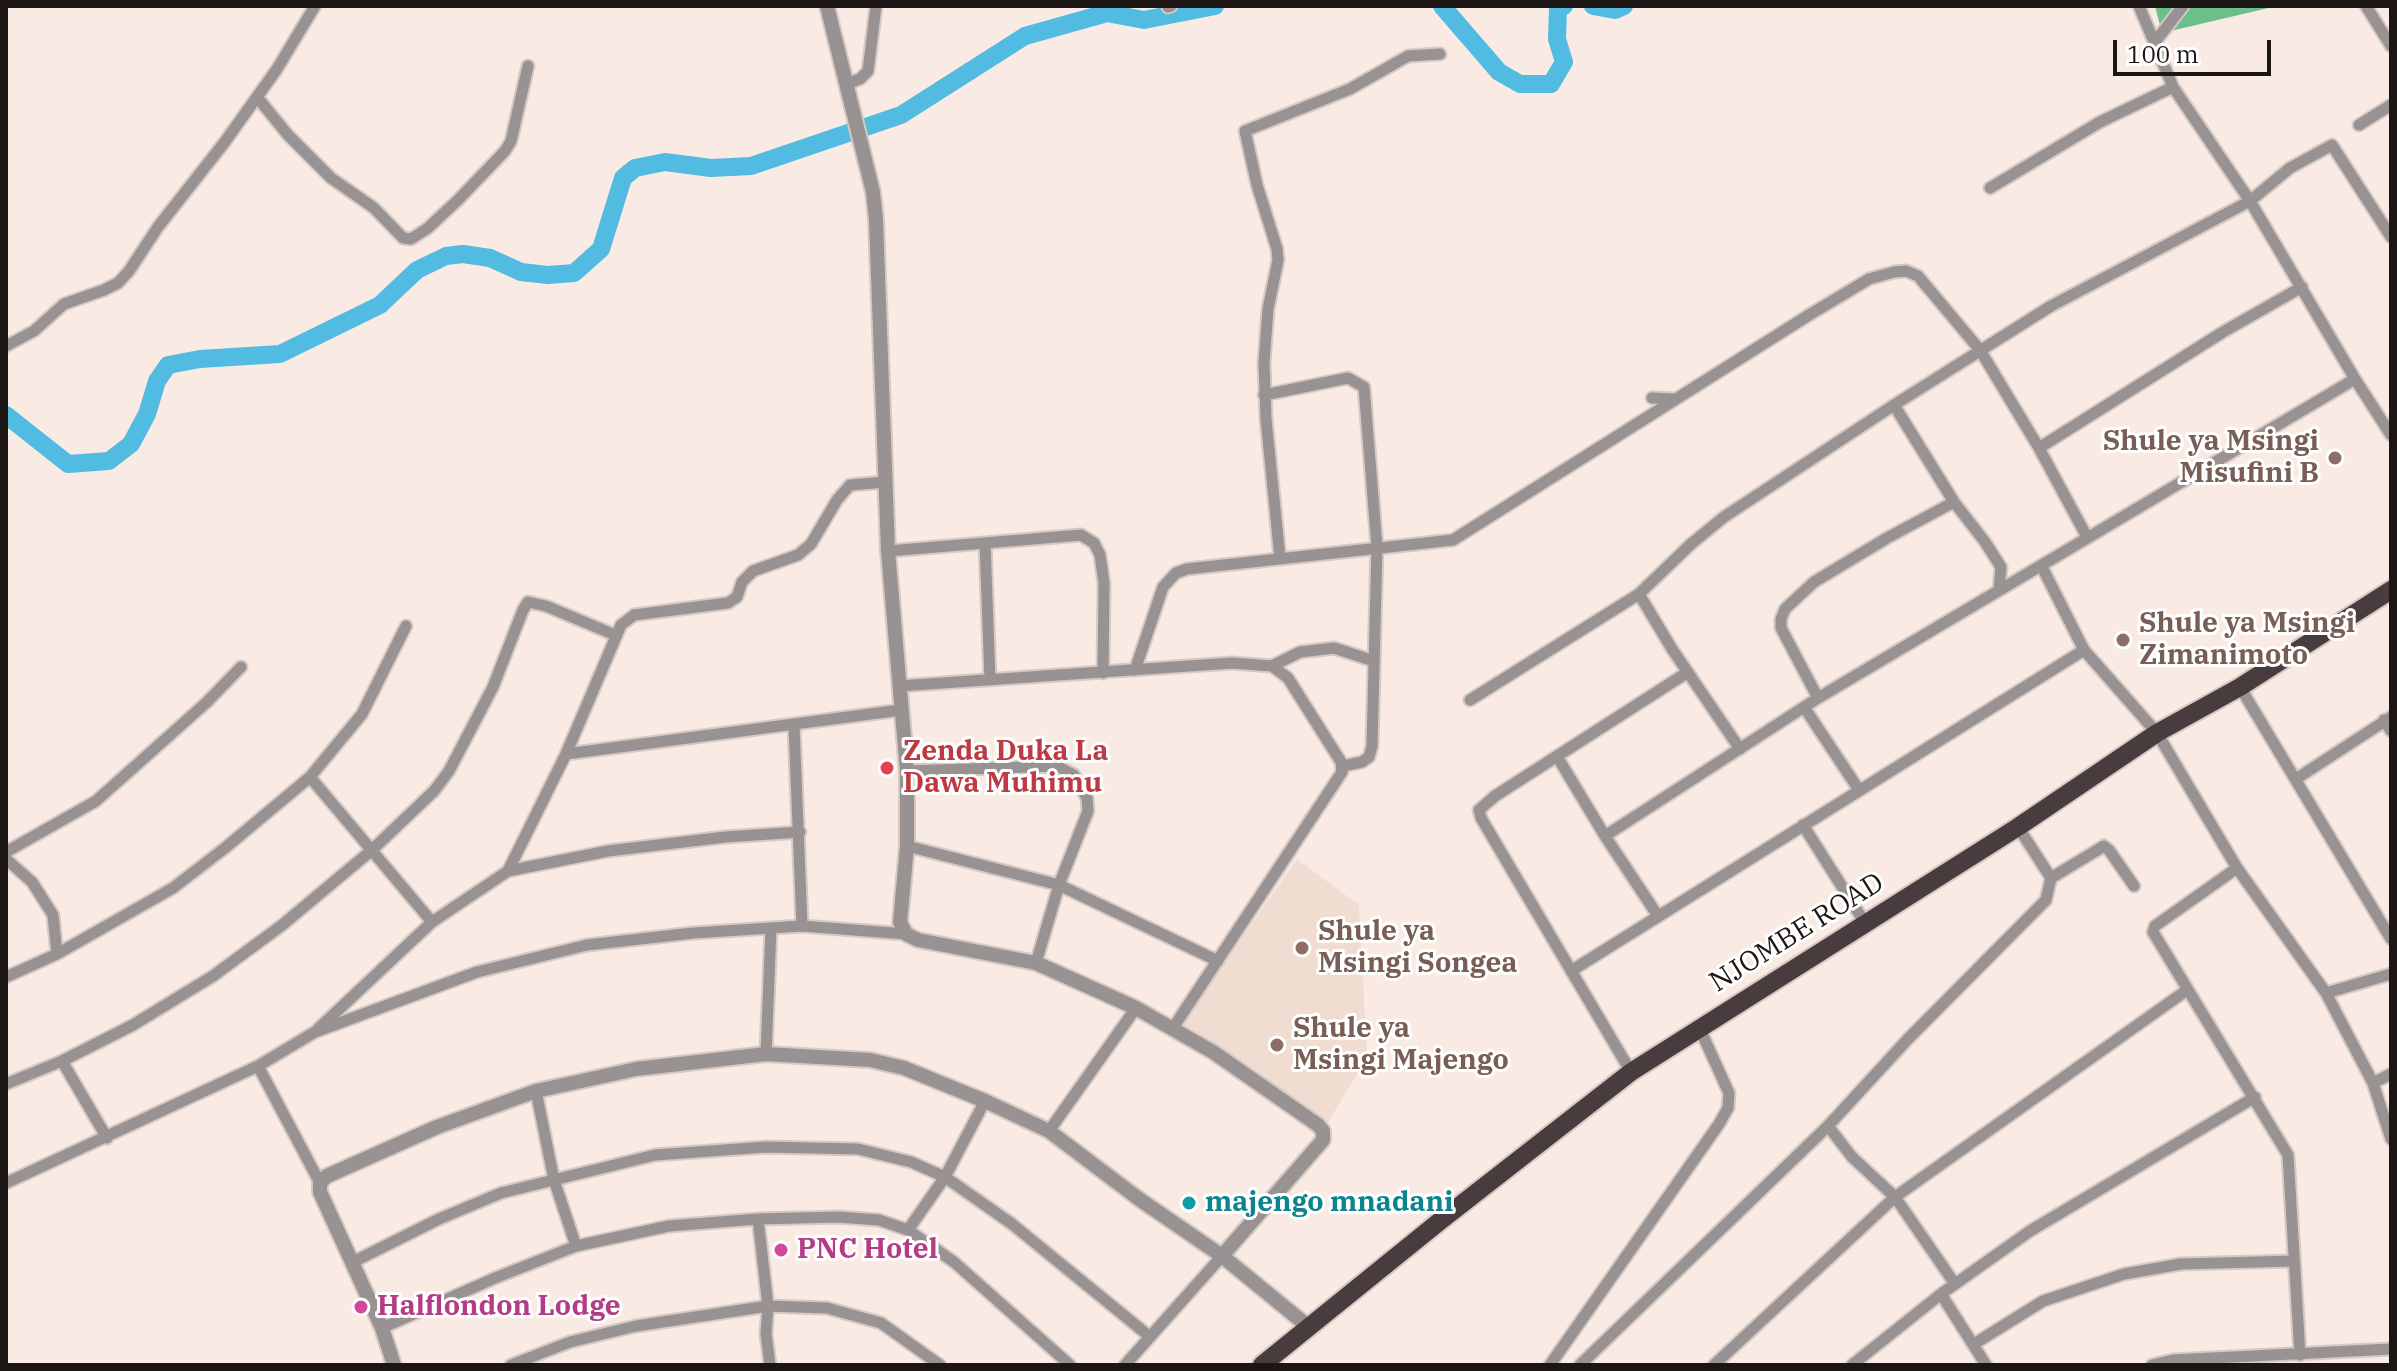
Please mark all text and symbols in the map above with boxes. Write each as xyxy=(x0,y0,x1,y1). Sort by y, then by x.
scale bar xyxy=(2117,24,2275,74)
text: 100 m xyxy=(2127,38,2199,70)
place label: Shule ya Msingi Misufini B xyxy=(2103,425,2319,491)
marker: Shule ya Msingi Misufini B xyxy=(2326,449,2344,467)
place label: Shule ya Msingi Zimanimoto xyxy=(2139,607,2355,673)
marker: Shule ya Msingi Zimanimoto xyxy=(2114,631,2132,649)
place label: Zenda Duka La Dawa Muhimu xyxy=(903,735,1108,801)
marker: Zenda Duka La Dawa Muhimu xyxy=(878,759,896,777)
street label: NJOMBE ROAD xyxy=(1704,866,1890,1000)
place label: Shule ya Msingi Songea xyxy=(1318,915,1518,981)
marker: Shule ya Msingi Songea xyxy=(1293,939,1311,957)
place label: Shule ya Msingi Majengo xyxy=(1293,1012,1509,1078)
marker: Shule ya Msingi Majengo xyxy=(1268,1036,1286,1054)
place label: majengo mnadani xyxy=(1205,1186,1453,1220)
marker: majengo mnadani xyxy=(1180,1194,1198,1212)
place label: PNC Hotel xyxy=(797,1233,938,1267)
marker: PNC Hotel xyxy=(772,1241,790,1259)
place label: Halflondon Lodge xyxy=(377,1290,621,1324)
marker: Halflondon Lodge xyxy=(352,1298,370,1316)

